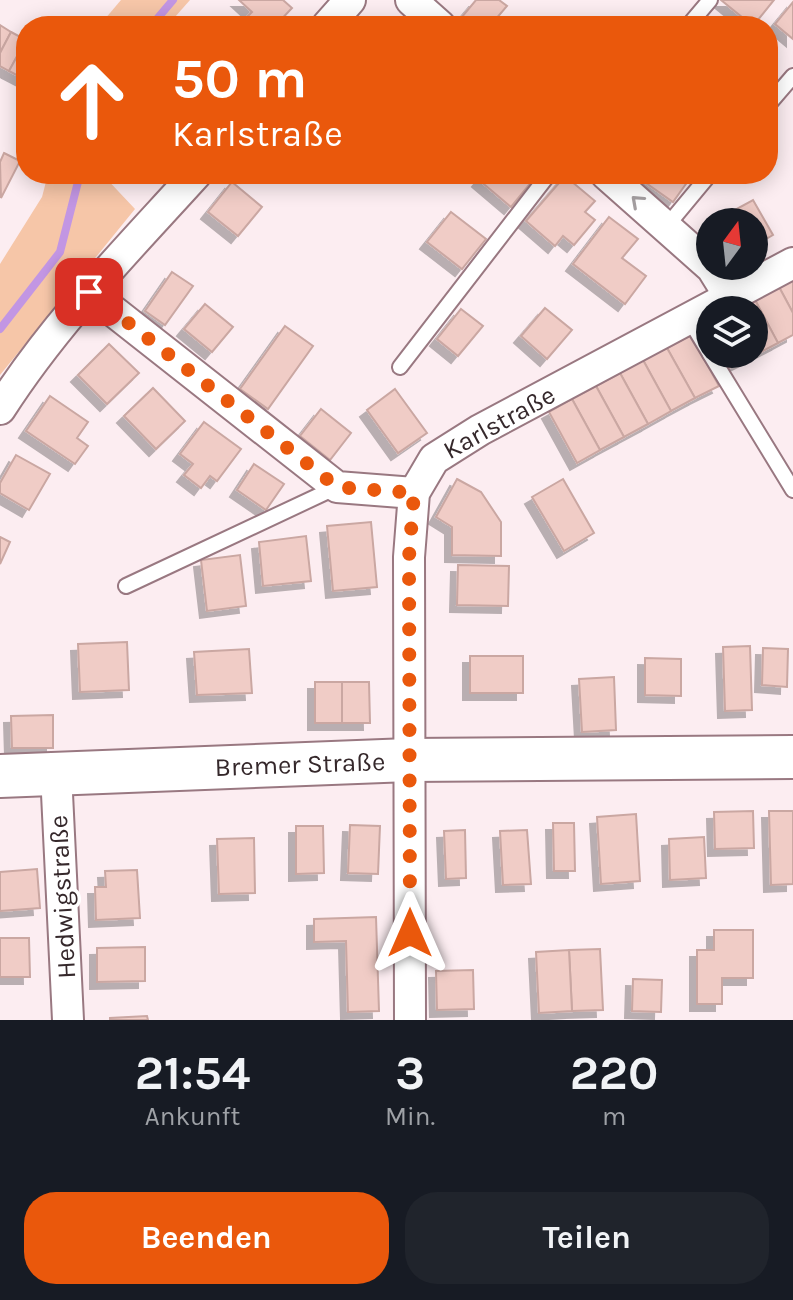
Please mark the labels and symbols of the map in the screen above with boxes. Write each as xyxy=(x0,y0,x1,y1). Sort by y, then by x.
one-way arrow xyxy=(632,197,647,211)
north arrow xyxy=(696,208,768,280)
pin xyxy=(55,258,123,326)
street label: Karlstraße xyxy=(438,379,561,466)
street label: Bremer Straße xyxy=(214,746,386,783)
street label: Hedwigstraße xyxy=(43,814,82,980)
position arrow xyxy=(368,891,452,975)

